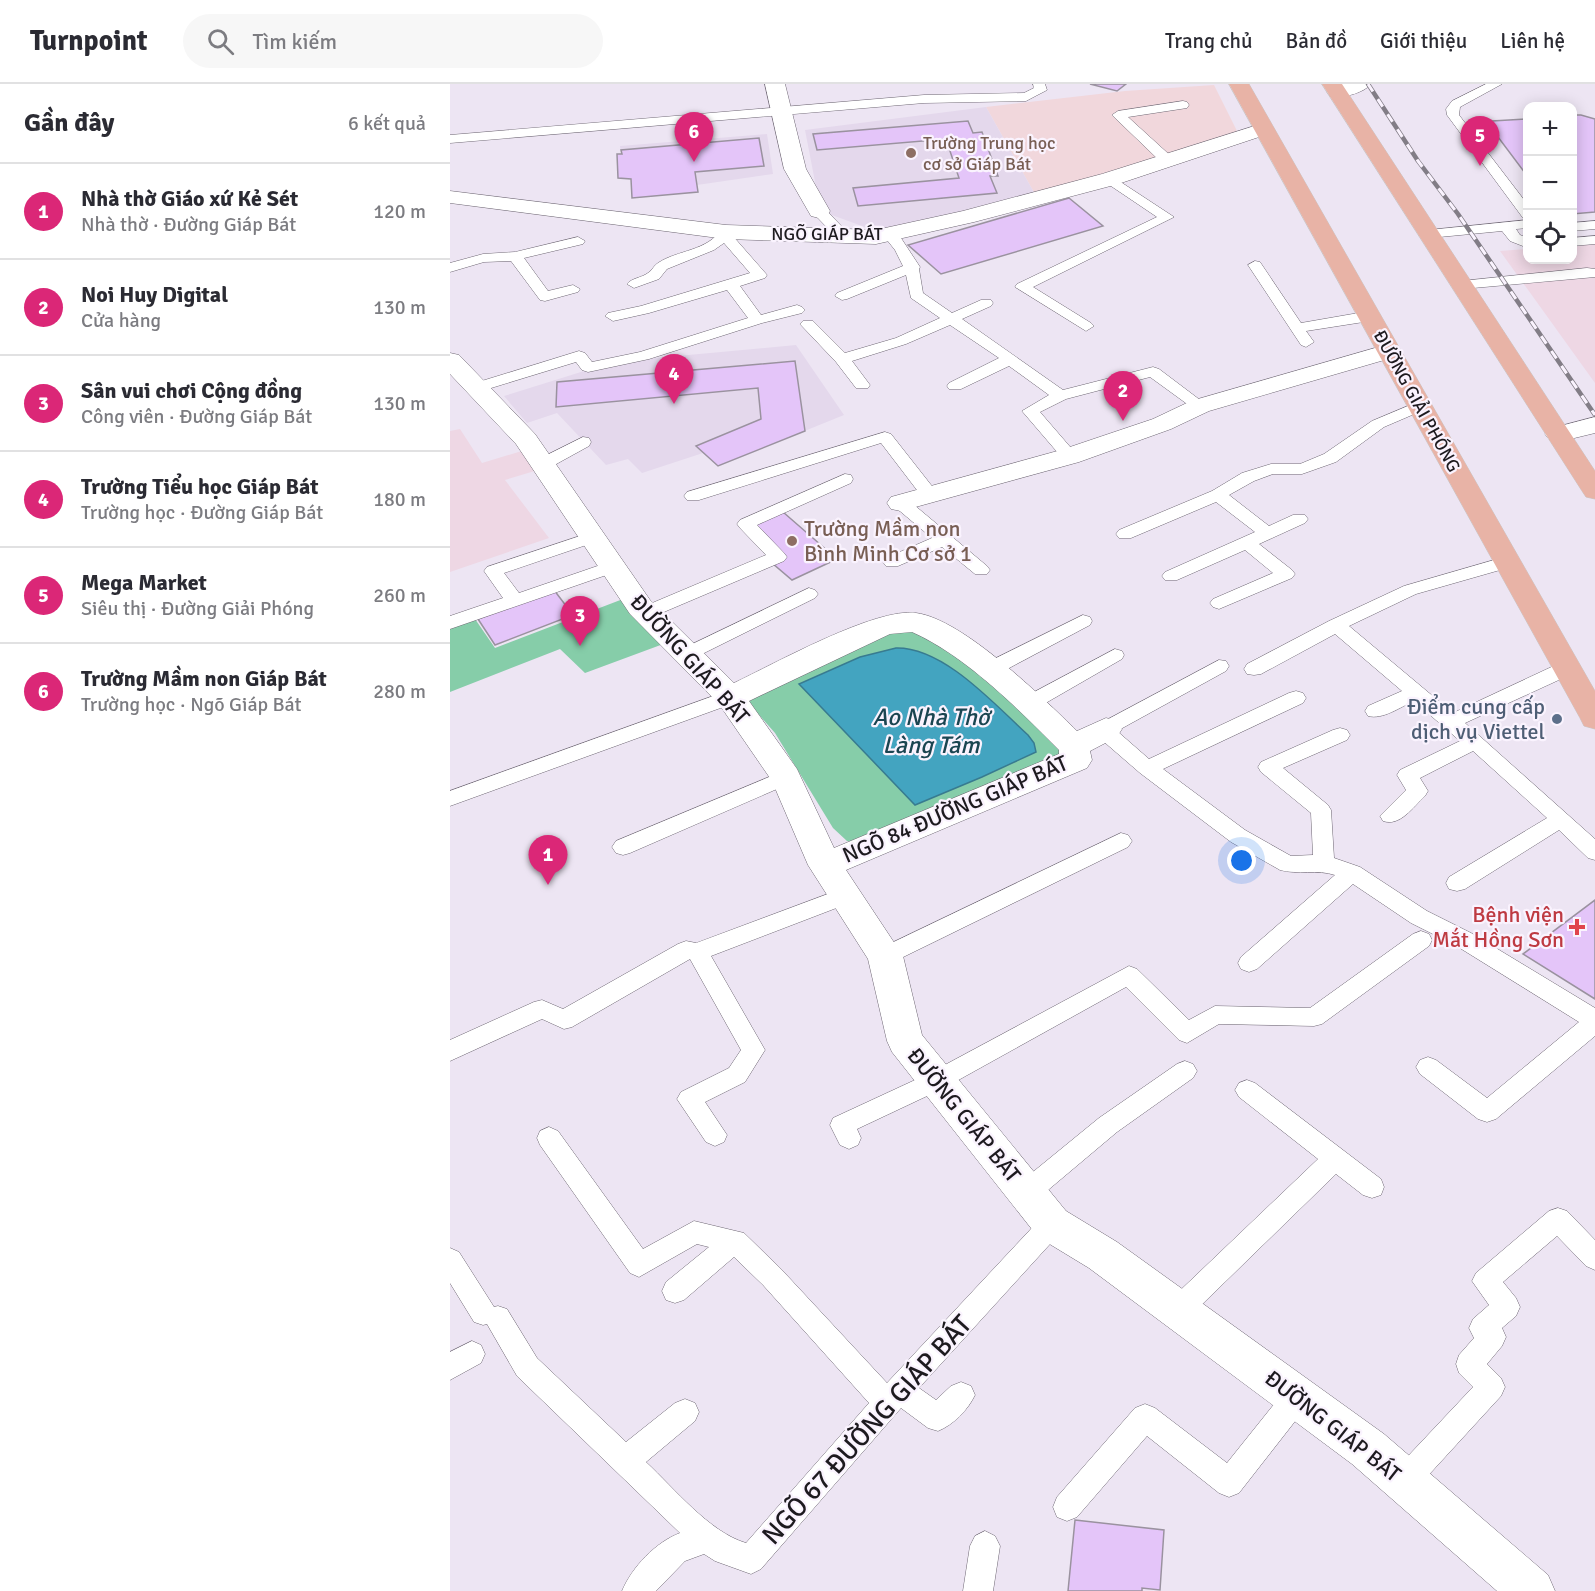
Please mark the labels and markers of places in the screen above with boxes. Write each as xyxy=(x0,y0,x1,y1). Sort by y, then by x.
pin: 6 xyxy=(674,112,714,162)
pin: 5 xyxy=(1460,116,1500,166)
place label: Trường Trung học cơ sở Giáp Bát xyxy=(923,132,1056,175)
marker: Trường Trung học cơ sở Giáp Bát xyxy=(904,146,918,160)
pin: 4 xyxy=(654,354,694,404)
pin: 2 xyxy=(1104,372,1142,421)
place label: Trường Mầm non Bình Minh Cơ sở 1 xyxy=(804,515,972,567)
marker: Trường Mầm non Bình Minh Cơ sở 1 xyxy=(785,534,799,548)
pin: 3 xyxy=(560,596,600,646)
place label: Điểm cung cấp dịch vụ Viettel xyxy=(1407,693,1545,745)
marker: Điểm cung cấp dịch vụ Viettel xyxy=(1550,712,1564,726)
pin: 1 xyxy=(528,836,568,885)
place label: Bệnh viện Mắt Hồng Sơn xyxy=(1432,901,1564,953)
marker: Bệnh viện Mắt Hồng Sơn xyxy=(1568,918,1586,936)

